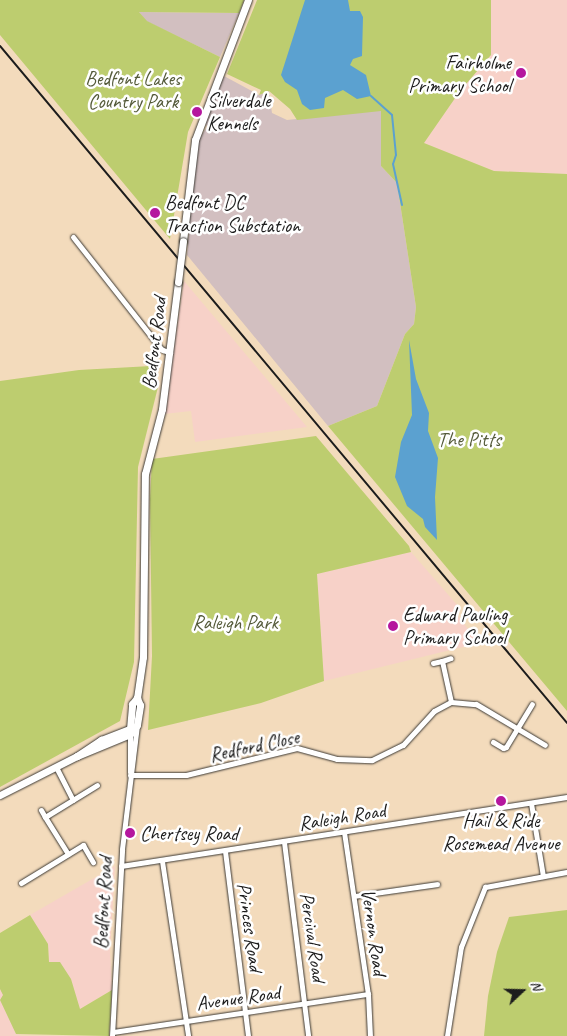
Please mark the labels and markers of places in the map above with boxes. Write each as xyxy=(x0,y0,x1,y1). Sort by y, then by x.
place label: Fairholme Primary School xyxy=(409,50,511,97)
marker: Fairholme Primary School xyxy=(515,67,527,79)
place label: Silverdale Kennels xyxy=(207,88,270,135)
marker: Silverdale Kennels xyxy=(191,106,203,118)
place label: Bedfont DC Traction Substation xyxy=(165,190,300,237)
marker: Bedfont DC Traction Substation xyxy=(149,207,161,219)
place label: Edward Pauling Primary School xyxy=(403,602,508,649)
marker: Edward Pauling Primary School xyxy=(387,620,399,632)
marker: Hail & Ride Rosemead Avenue xyxy=(495,795,507,807)
place label: Hail & Ride Rosemead Avenue xyxy=(442,809,560,856)
place label: Chertsey Road xyxy=(140,821,237,845)
marker: Chertsey Road xyxy=(124,827,136,839)

